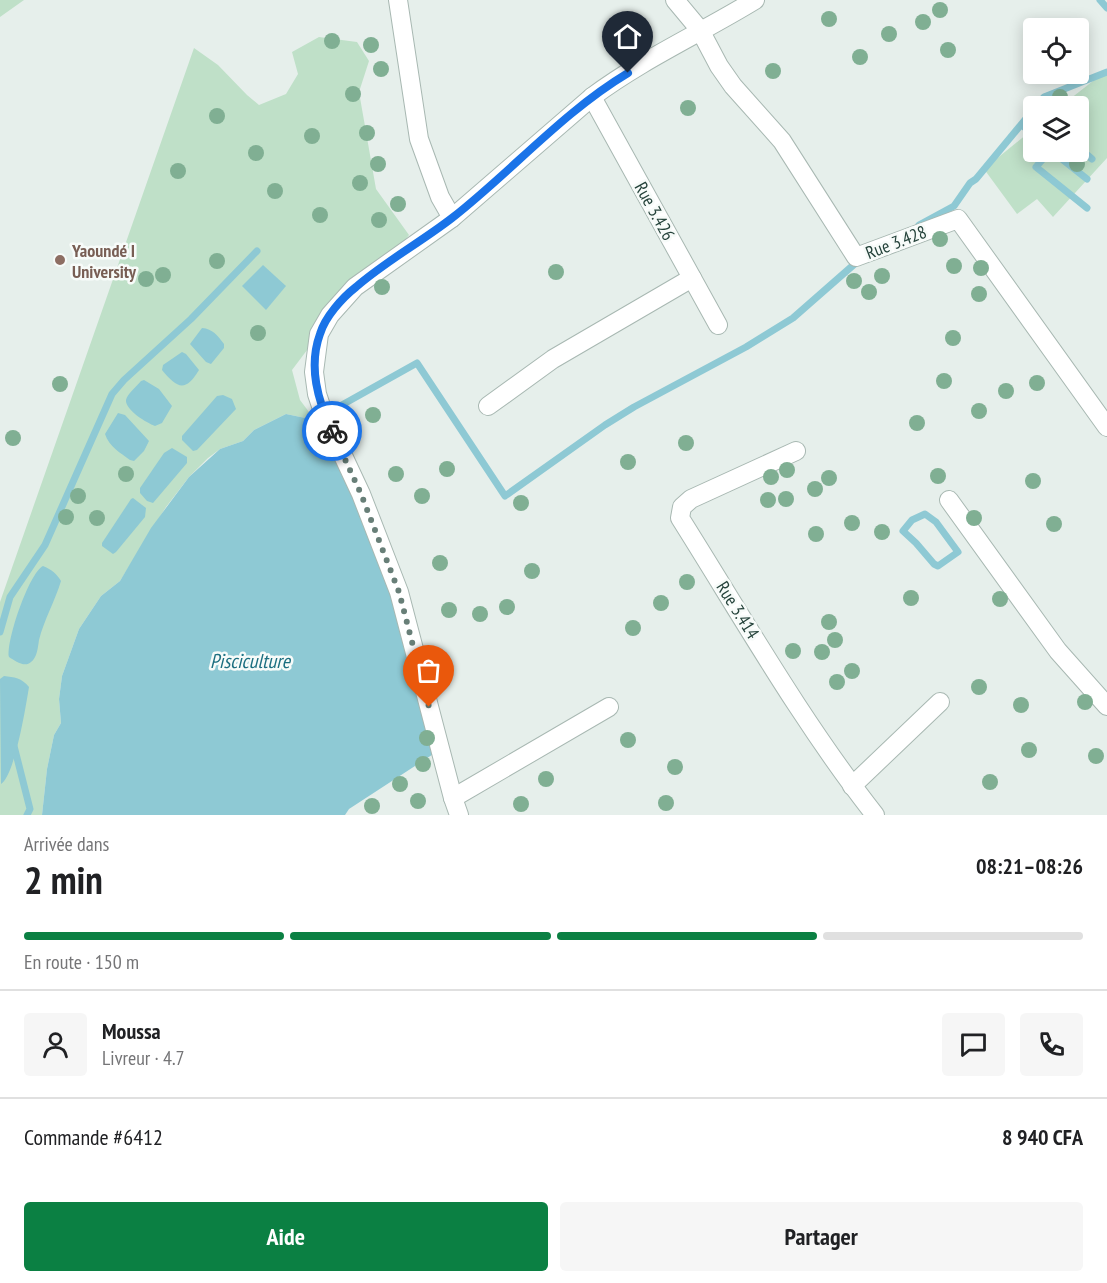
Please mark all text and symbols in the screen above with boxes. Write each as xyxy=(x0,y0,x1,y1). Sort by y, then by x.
pin xyxy=(602,11,653,73)
map controls xyxy=(1023,18,1089,162)
button: locate xyxy=(1023,18,1089,84)
icon: home xyxy=(611,20,644,53)
button: layers xyxy=(1023,96,1089,162)
street label: Rue 3.426 xyxy=(630,178,680,244)
street label: Rue 3.428 xyxy=(862,220,930,264)
place label: Yaoundé I University xyxy=(71,239,137,283)
marker: Yaoundé I University xyxy=(53,253,67,267)
courier xyxy=(302,401,362,461)
icon: bike xyxy=(316,415,349,448)
street label: Rue 3.414 xyxy=(711,577,765,643)
pin xyxy=(403,645,454,707)
water label: Pisciculture xyxy=(210,648,292,674)
icon: bag xyxy=(412,654,445,687)
text: Arrivée dans xyxy=(24,831,109,857)
text: 08:21–08:26 xyxy=(976,852,1083,880)
text: 2 min xyxy=(24,854,103,905)
text: En route · 150 m xyxy=(24,949,139,975)
button: person xyxy=(24,1013,87,1076)
button: chat xyxy=(942,1013,1005,1076)
button: phone xyxy=(1020,1013,1083,1076)
text: Moussa xyxy=(102,1017,161,1045)
text: Livreur · 4.7 xyxy=(102,1045,185,1071)
text: Commande #6412 xyxy=(24,1123,163,1151)
text: 8 940 CFA xyxy=(1002,1123,1083,1151)
button: Aide xyxy=(24,1202,548,1271)
button: Partager xyxy=(560,1202,1083,1271)

